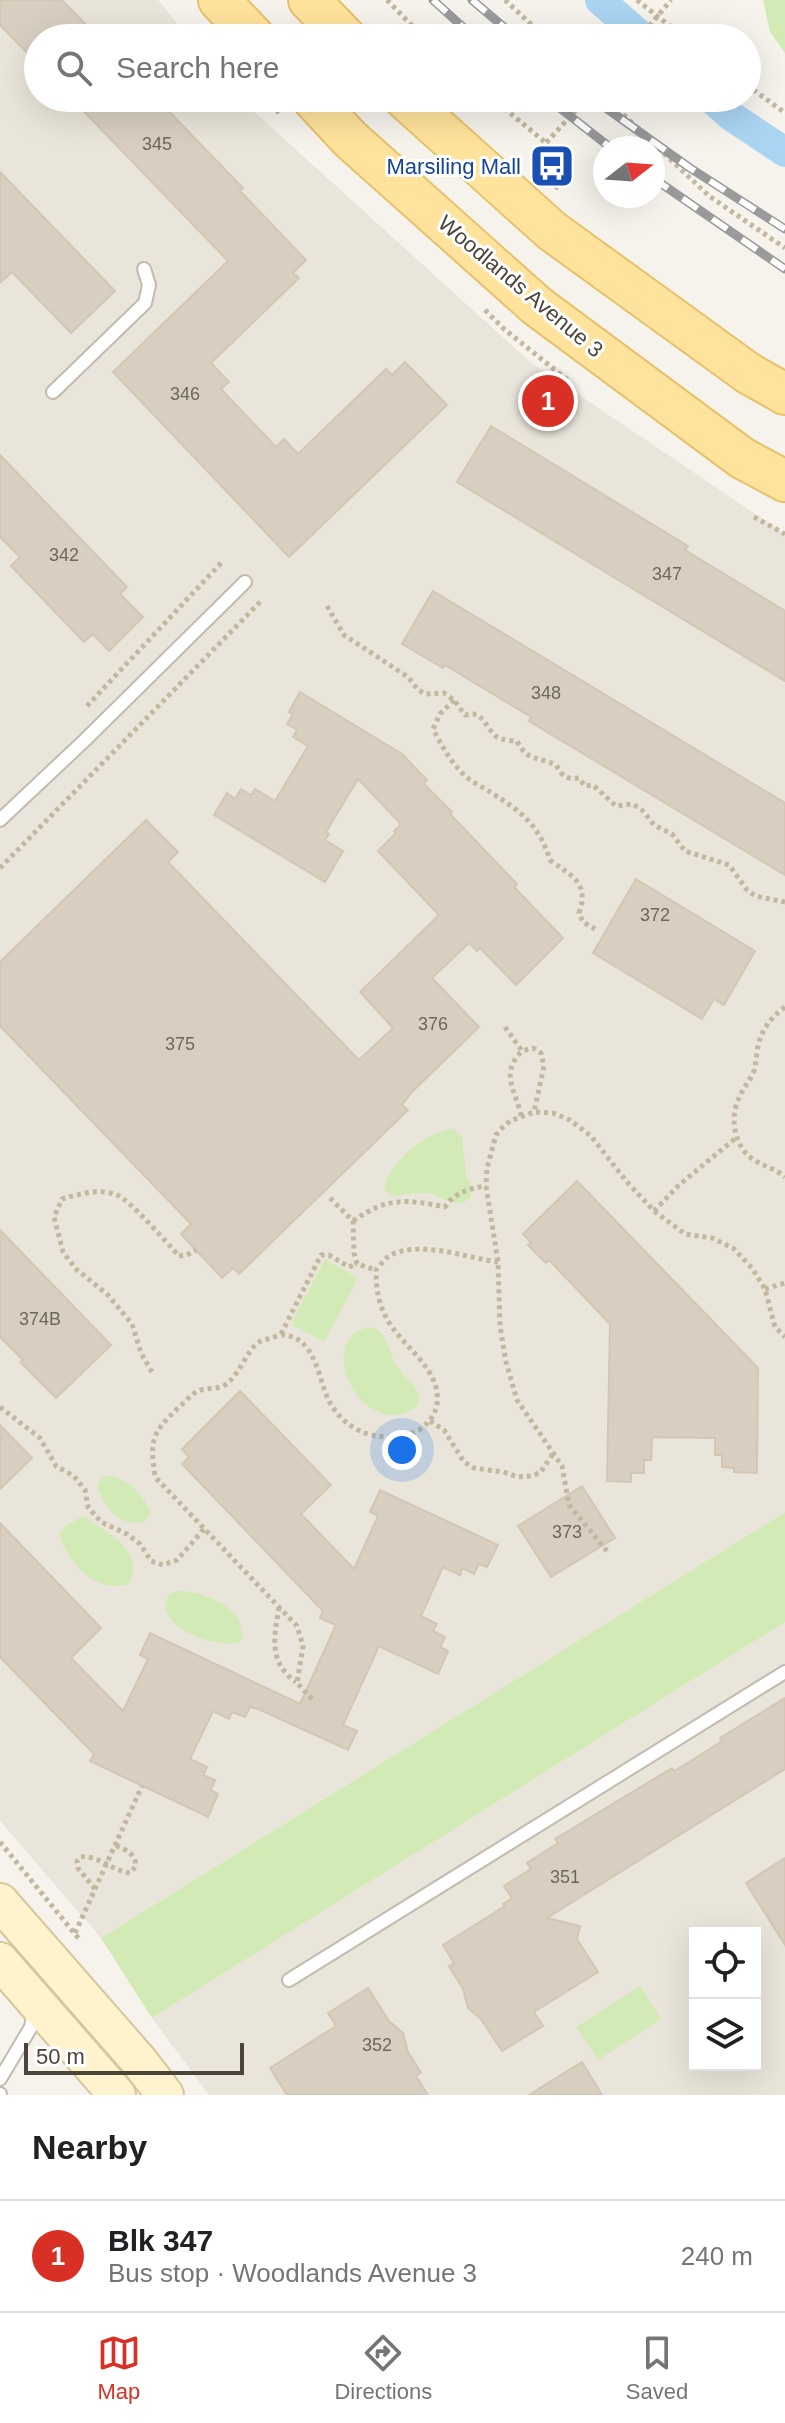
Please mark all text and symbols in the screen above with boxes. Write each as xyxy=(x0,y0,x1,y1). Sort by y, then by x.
search box xyxy=(24,24,761,112)
icon: search xyxy=(52,46,96,90)
text: Search here xyxy=(116,51,279,84)
house number: 345 xyxy=(142,134,172,154)
north arrow xyxy=(593,136,665,208)
bus stop icon: Marsiling Mall xyxy=(528,142,576,190)
place label: Marsiling Mall xyxy=(387,154,521,179)
street label: Woodlands Avenue 3 xyxy=(433,210,608,363)
pin: 1 xyxy=(522,371,574,431)
house number: 346 xyxy=(170,384,200,404)
house number: 342 xyxy=(49,545,79,565)
house number: 347 xyxy=(652,564,682,584)
house number: 348 xyxy=(531,683,561,703)
house number: 372 xyxy=(640,905,670,925)
house number: 376 xyxy=(418,1014,448,1034)
house number: 375 xyxy=(165,1034,195,1054)
house number: 374B xyxy=(19,1309,61,1329)
your location xyxy=(382,1430,422,1470)
house number: 373 xyxy=(552,1522,582,1542)
house number: 351 xyxy=(550,1867,580,1887)
map controls xyxy=(689,1927,761,2071)
button: locate xyxy=(689,1927,761,1999)
button: layers xyxy=(689,1999,761,2071)
house number: 352 xyxy=(362,2035,392,2055)
scale bar xyxy=(24,2039,244,2075)
text: 50 m xyxy=(36,2044,85,2069)
text: Nearby xyxy=(32,2128,147,2166)
text: Blk 347 xyxy=(108,2224,213,2257)
text: 1 xyxy=(51,2241,65,2271)
text: 240 m xyxy=(681,2241,753,2271)
text: Bus stop · Woodlands Avenue 3 xyxy=(108,2258,477,2288)
tab: Map xyxy=(97,2331,141,2405)
tab: Directions xyxy=(334,2331,432,2405)
tab: Saved xyxy=(626,2331,688,2405)

